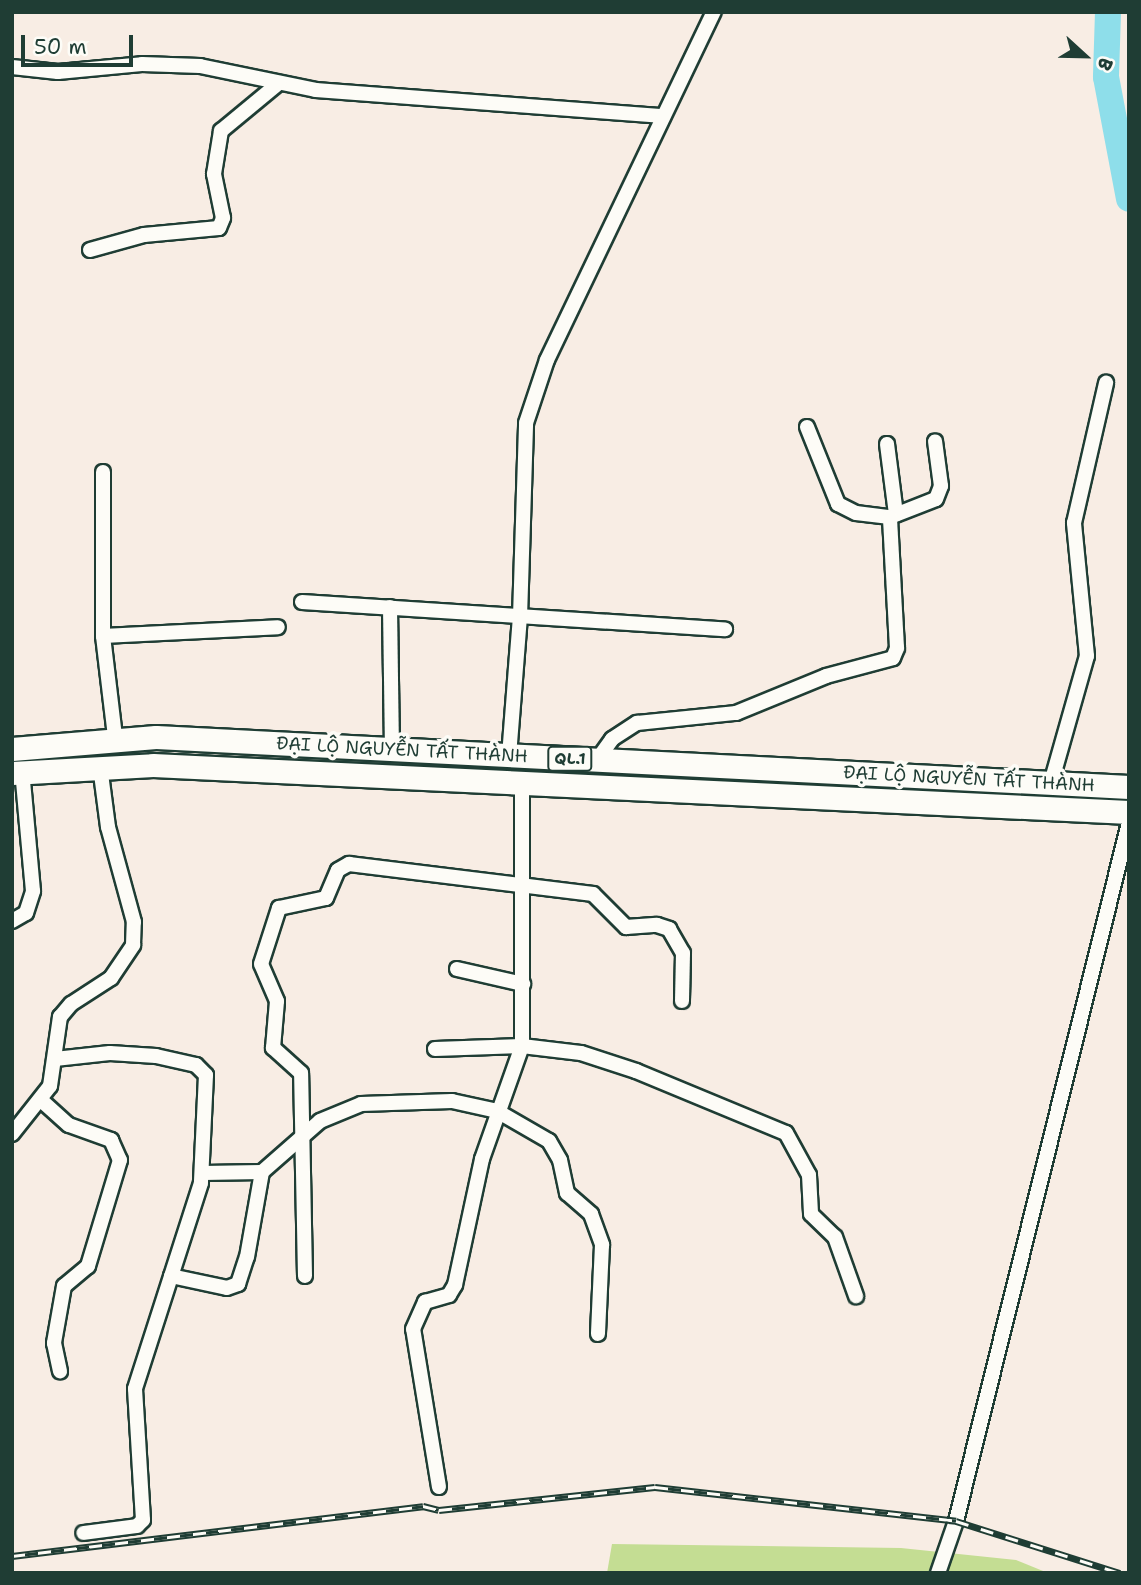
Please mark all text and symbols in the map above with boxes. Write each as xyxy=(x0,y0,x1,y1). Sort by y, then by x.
scale bar xyxy=(24,21,136,65)
north arrow xyxy=(1050,21,1120,91)
text: 50 m xyxy=(34,33,87,61)
text: B xyxy=(1091,54,1119,74)
street label: ĐẠI LỘ NGUYỄN TẤT THÀNH xyxy=(276,733,528,767)
road number: QL.1 xyxy=(547,746,593,772)
street label: ĐẠI LỘ NGUYỄN TẤT THÀNH xyxy=(843,762,1095,796)

